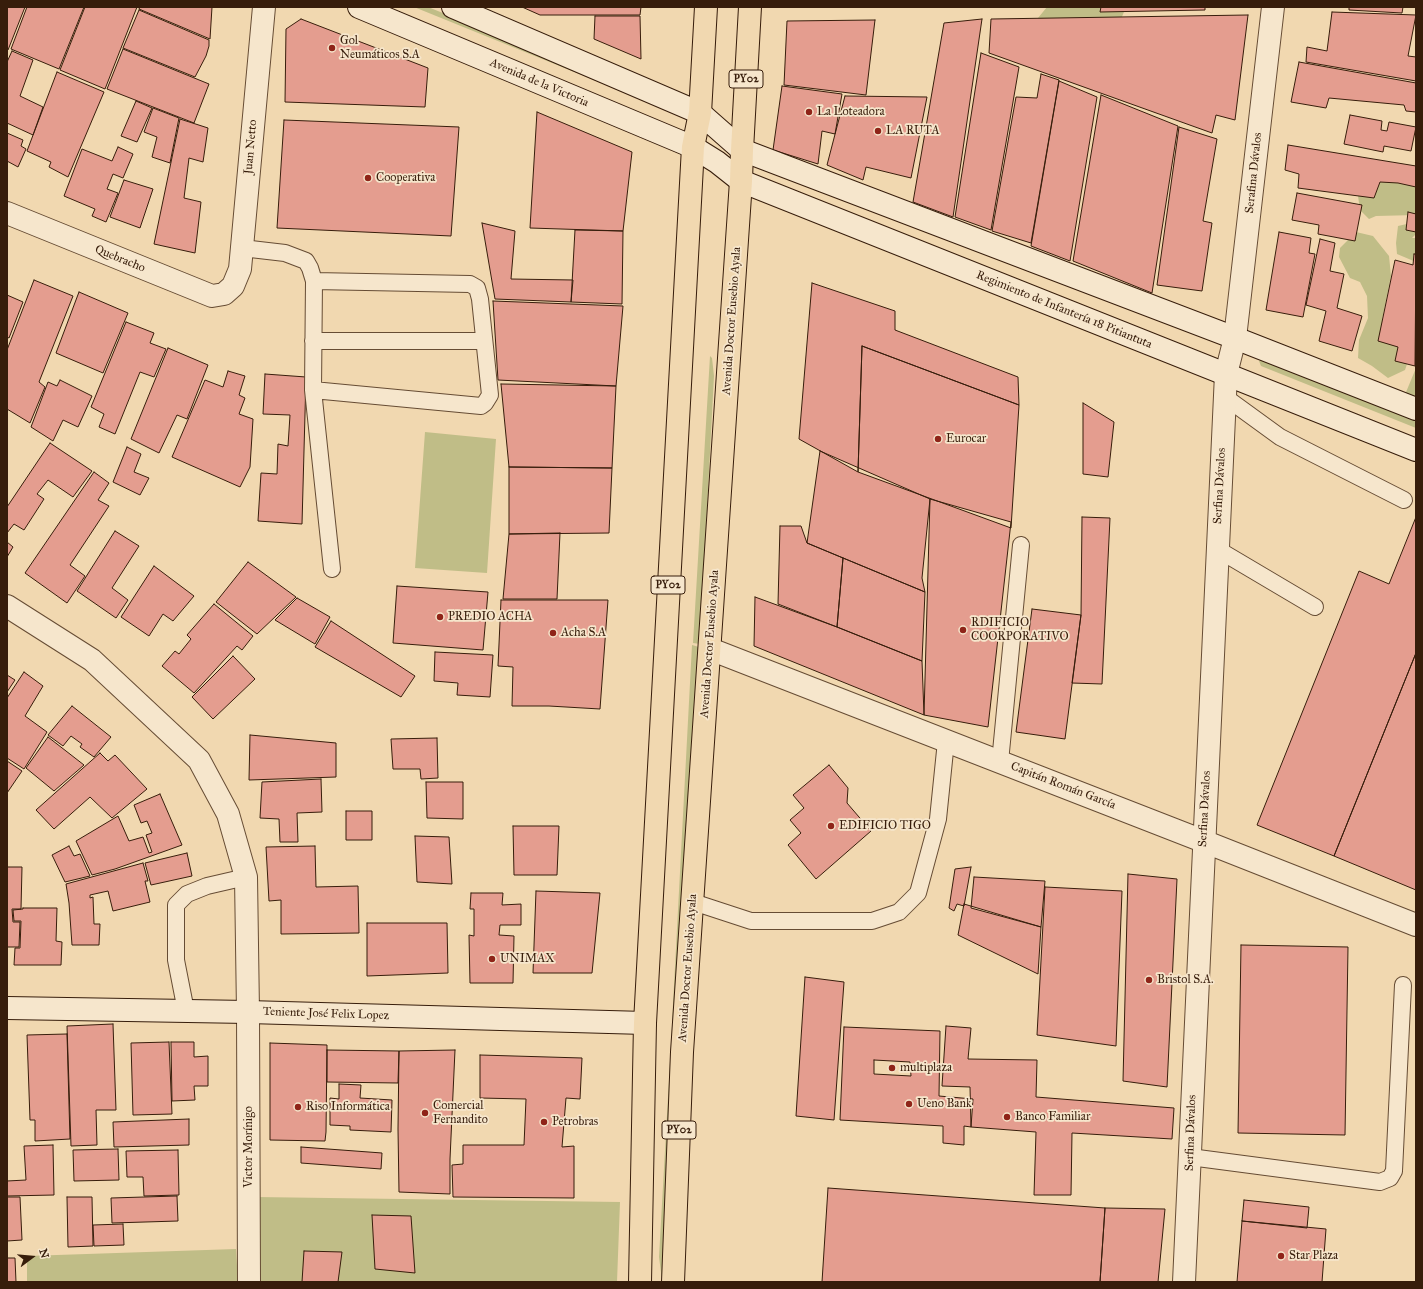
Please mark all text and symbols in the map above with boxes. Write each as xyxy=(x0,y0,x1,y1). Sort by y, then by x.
place label: Gol Neumáticos S.A xyxy=(340,34,420,62)
marker: Gol Neumáticos S.A xyxy=(327,43,337,53)
street label: Avenida de la Victoria xyxy=(487,56,591,110)
road number: PY02 xyxy=(729,70,763,88)
place label: La Loteadora xyxy=(817,105,885,119)
marker: La Loteadora xyxy=(804,107,814,117)
street label: Juan Netto xyxy=(241,119,261,175)
place label: LA RUTA xyxy=(886,124,939,138)
marker: LA RUTA xyxy=(873,126,883,136)
street label: Serafina Dávalos xyxy=(1243,132,1265,214)
place label: Cooperativa xyxy=(376,171,435,185)
marker: Cooperativa xyxy=(363,173,373,183)
street label: Quebracho xyxy=(93,242,147,276)
street label: Avenida Doctor Eusebio Ayala xyxy=(720,246,744,396)
street label: Regimiento de Infantería 18 Pitiantuta xyxy=(974,268,1154,352)
place label: Eurocar xyxy=(946,432,986,446)
marker: Eurocar xyxy=(933,434,943,444)
street label: Serfina Dávalos xyxy=(1211,447,1229,525)
street label: Avenida Doctor Eusebio Ayala xyxy=(698,569,722,719)
road number: PY02 xyxy=(651,576,685,594)
place label: PREDIO ACHA xyxy=(448,610,532,624)
marker: PREDIO ACHA xyxy=(435,612,445,622)
place label: RDIFICIO COORPORATIVO xyxy=(971,616,1069,644)
marker: RDIFICIO COORPORATIVO xyxy=(958,625,968,635)
place label: Acha S.A xyxy=(561,626,606,640)
marker: Acha S.A xyxy=(548,628,558,638)
street label: Capitán Román García xyxy=(1008,759,1118,813)
street label: Serfina Dávalos xyxy=(1196,770,1214,848)
place label: EDIFICIO TIGO xyxy=(839,819,931,833)
marker: EDIFICIO TIGO xyxy=(826,821,836,831)
street label: Avenida Doctor Eusebio Ayala xyxy=(676,893,700,1043)
place label: UNIMAX xyxy=(500,952,555,966)
marker: UNIMAX xyxy=(487,954,497,964)
place label: Bristol S.A. xyxy=(1157,973,1213,987)
marker: Bristol S.A. xyxy=(1144,975,1154,985)
street label: Teniente José Felix Lopez xyxy=(263,1005,389,1023)
place label: multiplaza xyxy=(900,1061,952,1075)
marker: multiplaza xyxy=(887,1063,897,1073)
street label: Serfina Dávalos xyxy=(1182,1095,1200,1171)
place label: Ueno Bank xyxy=(917,1097,971,1111)
place label: Comercial Fernandito xyxy=(433,1099,488,1127)
marker: Ueno Bank xyxy=(904,1099,914,1109)
place label: Riso Informática xyxy=(306,1100,390,1114)
marker: Riso Informática xyxy=(293,1102,303,1112)
street label: Victor Morínigo xyxy=(242,1106,256,1188)
marker: Comercial Fernandito xyxy=(420,1108,430,1118)
place label: Banco Familiar xyxy=(1015,1110,1090,1124)
marker: Banco Familiar xyxy=(1002,1112,1012,1122)
place label: Petrobras xyxy=(552,1115,598,1129)
marker: Petrobras xyxy=(539,1117,549,1127)
road number: PY02 xyxy=(662,1121,696,1139)
north arrow xyxy=(12,1237,52,1277)
text: N xyxy=(36,1247,52,1260)
place label: Star Plaza xyxy=(1289,1249,1338,1263)
marker: Star Plaza xyxy=(1276,1251,1286,1261)

